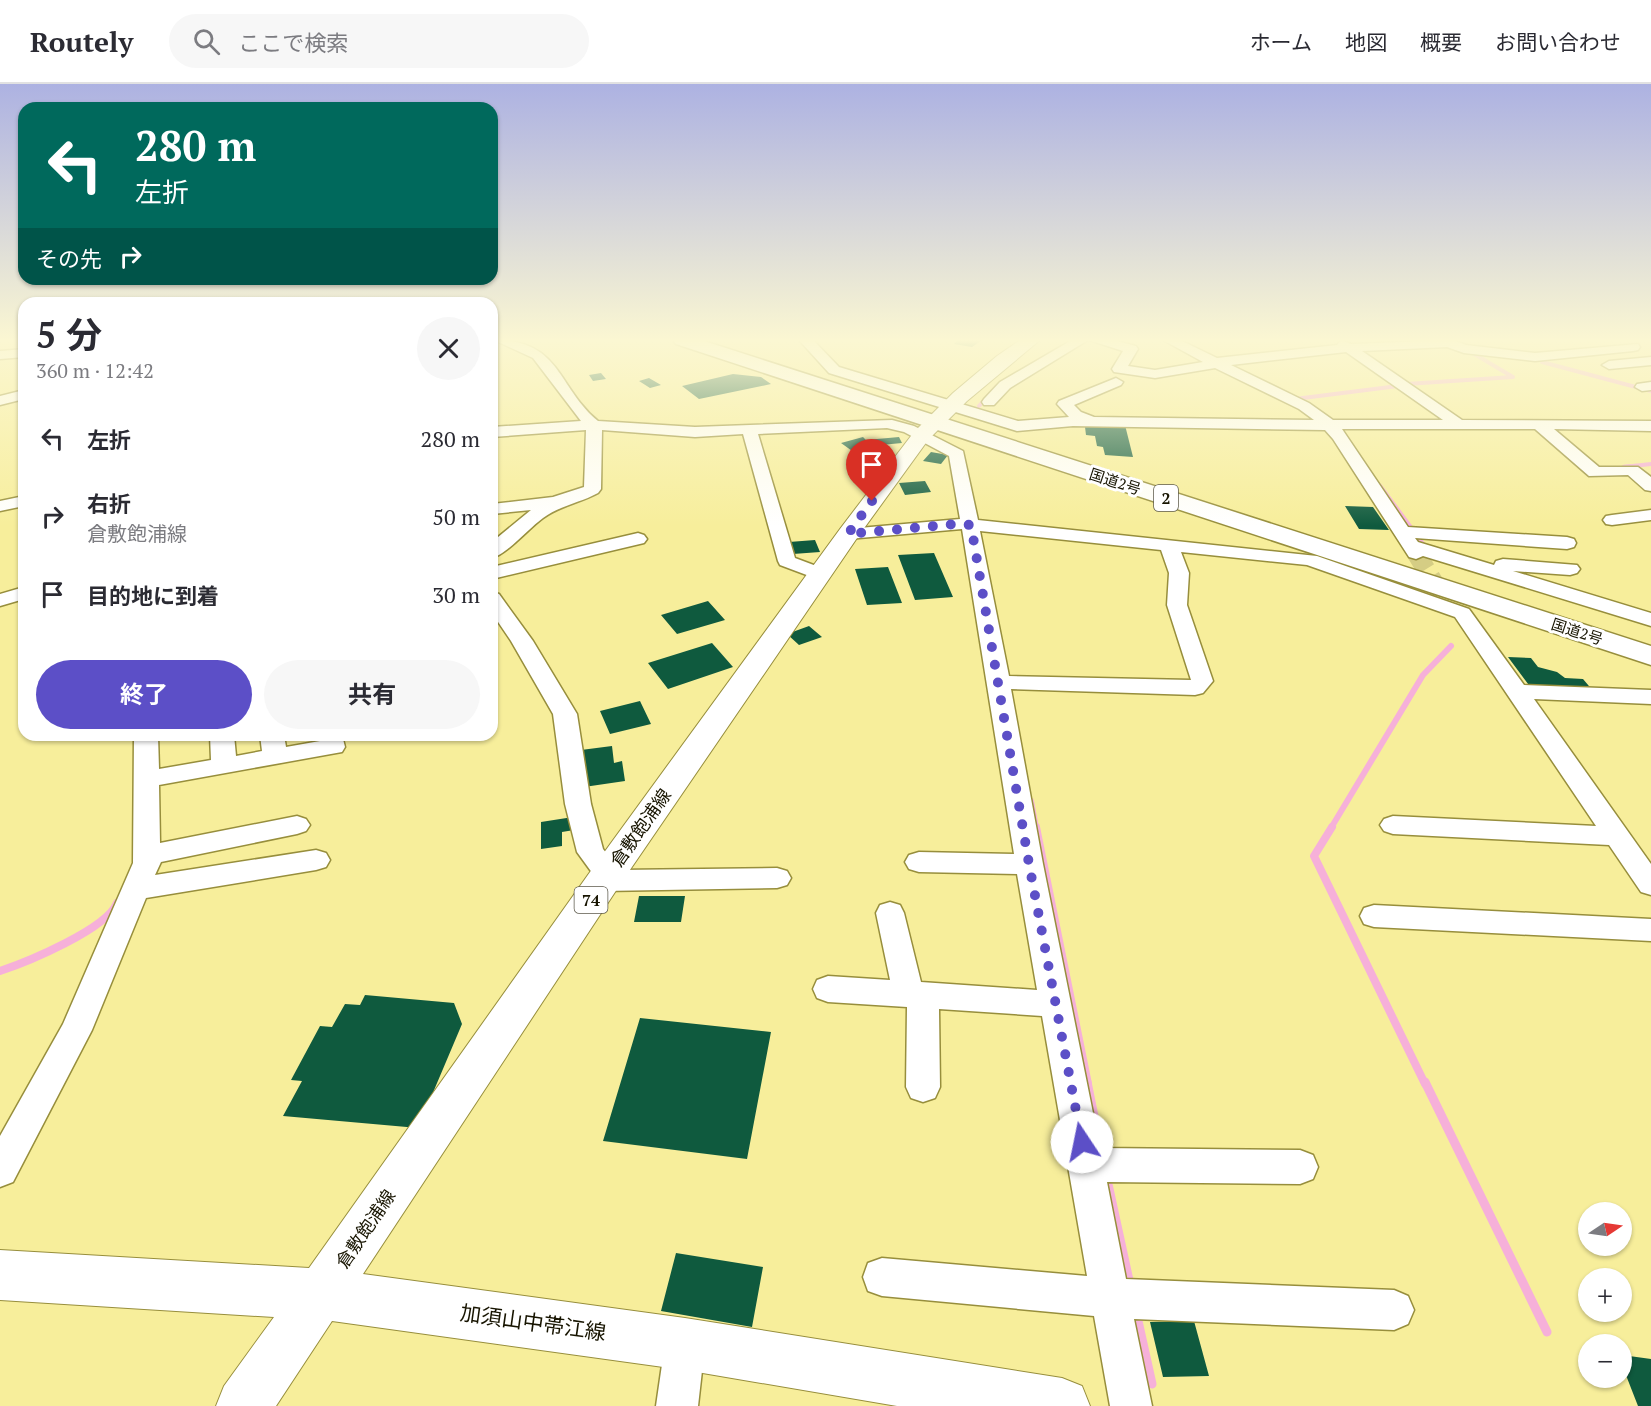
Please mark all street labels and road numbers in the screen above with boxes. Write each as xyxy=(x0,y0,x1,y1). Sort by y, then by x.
street label: 国道2号 xyxy=(1087,463,1144,499)
road number: 2 xyxy=(1154,485,1178,511)
street label: 国道2号 xyxy=(1549,613,1606,649)
street label: 倉敷飽浦線 xyxy=(605,784,676,871)
road number: 74 xyxy=(574,887,608,913)
street label: 倉敷飽浦線 xyxy=(330,1184,400,1272)
street label: 加須山中帯江線 xyxy=(458,1298,608,1346)

